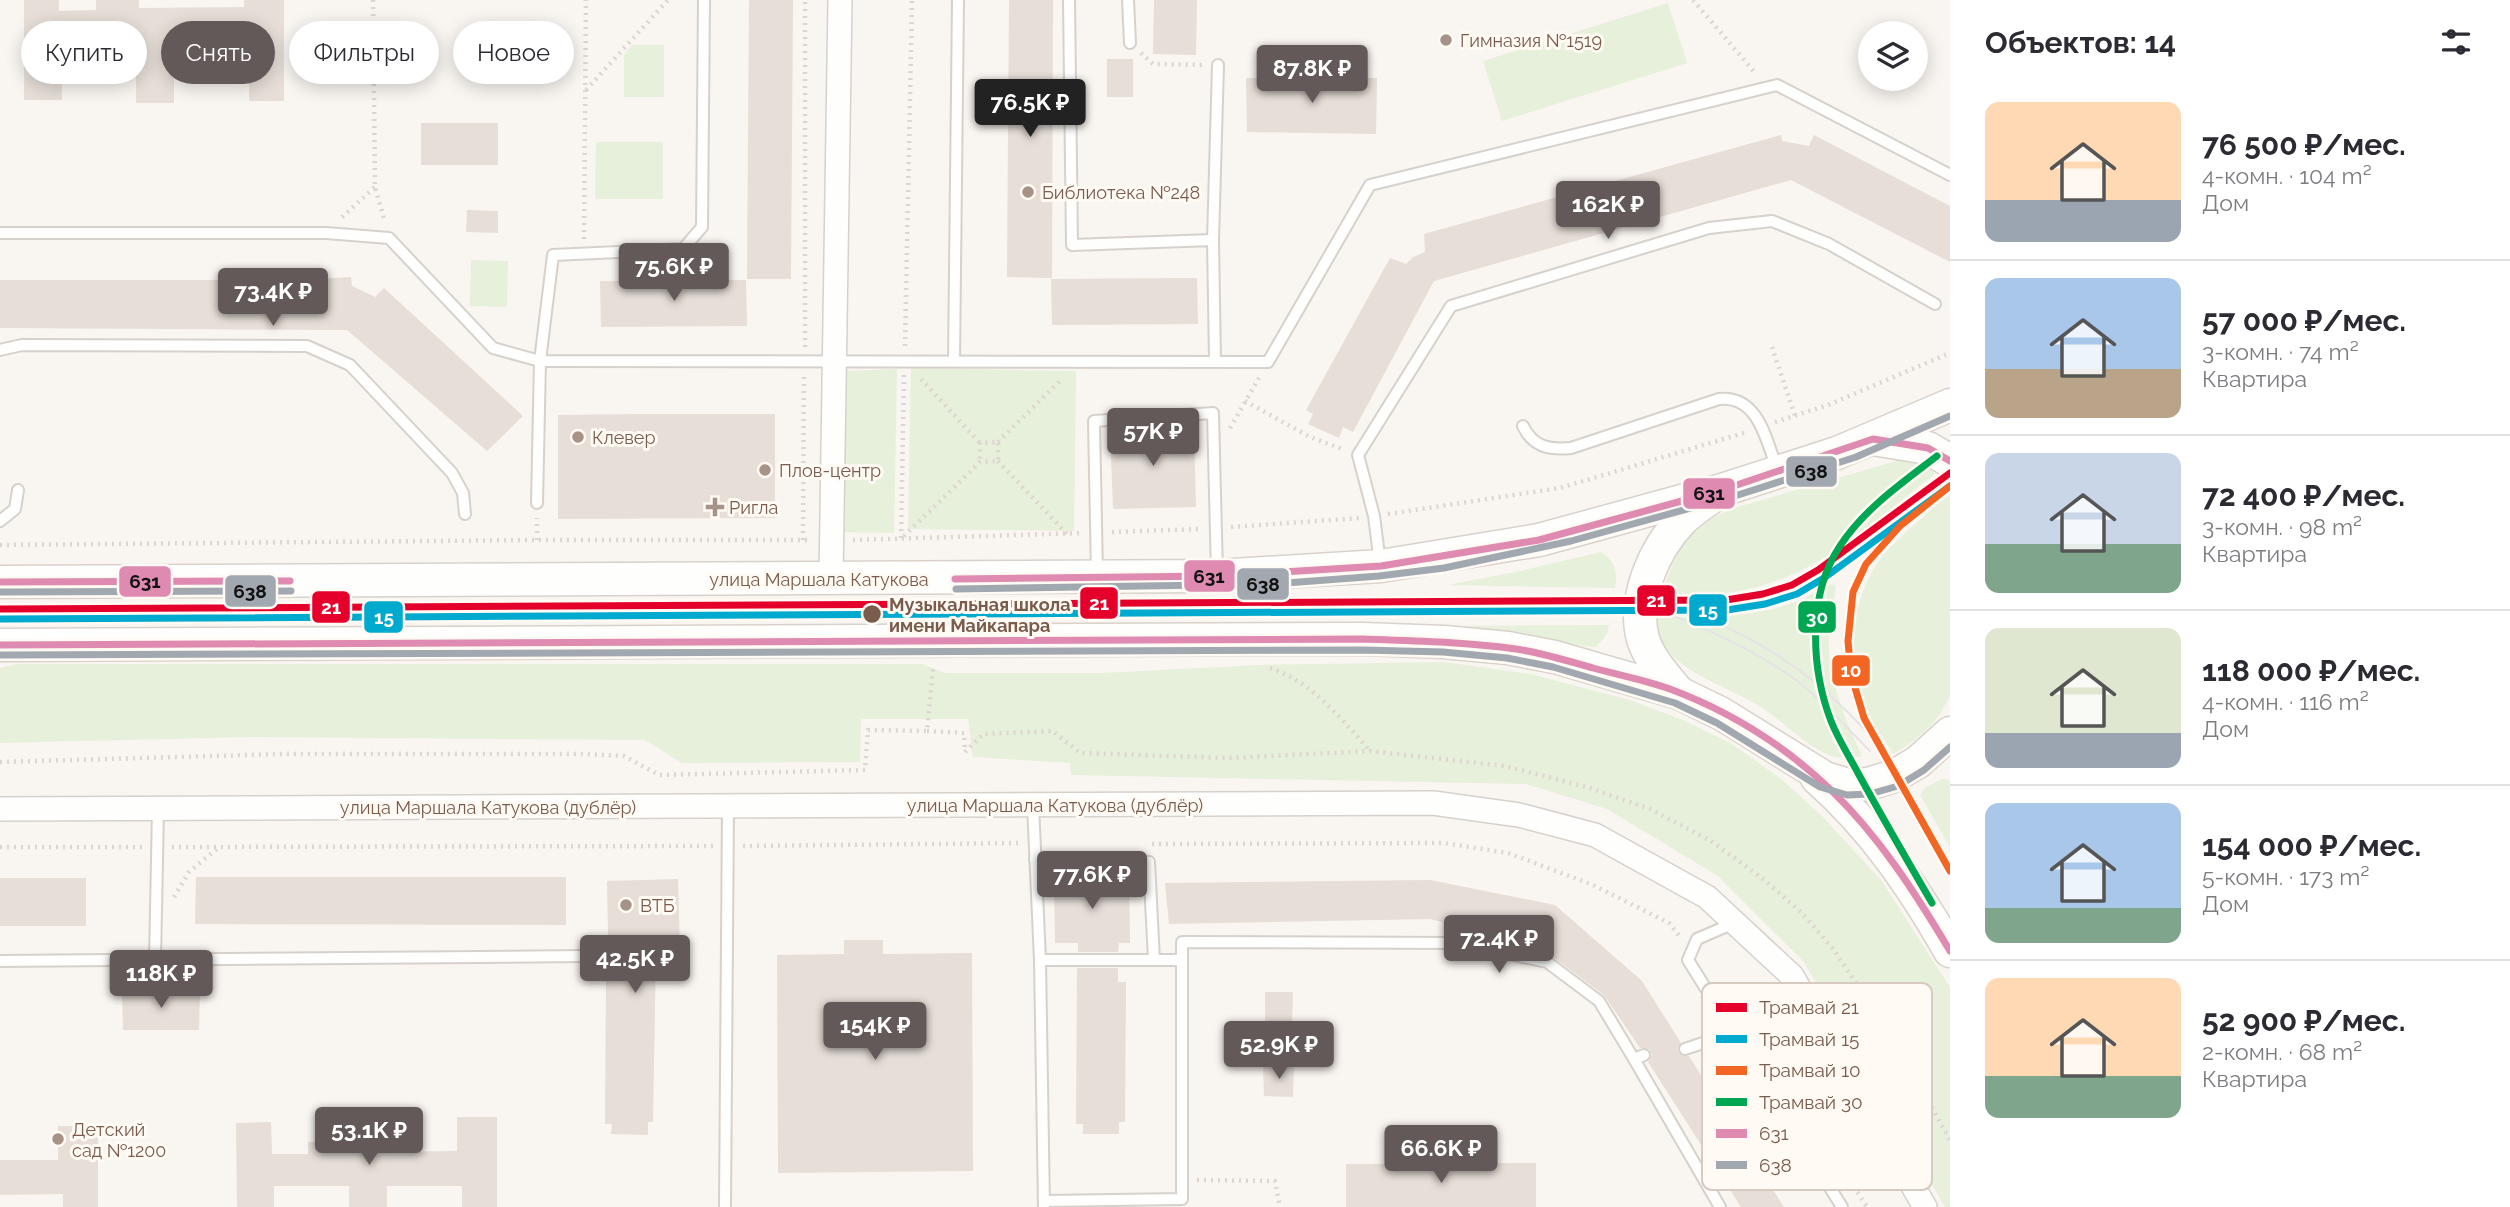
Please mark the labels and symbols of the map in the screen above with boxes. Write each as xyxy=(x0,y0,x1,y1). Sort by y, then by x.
place label: Гимназия №1519 xyxy=(1460,30,1602,51)
marker: Гимназия №1519 xyxy=(1438,32,1454,48)
pin: 87.8K ₽ xyxy=(1247,46,1377,105)
pin: 76.5K ₽ xyxy=(965,80,1095,139)
place label: Библиотека №248 xyxy=(1042,182,1200,203)
pin: 162K ₽ xyxy=(1551,182,1665,241)
marker: Библиотека №248 xyxy=(1020,184,1036,200)
pin: 75.6K ₽ xyxy=(609,244,739,303)
pin: 73.4K ₽ xyxy=(208,268,338,328)
pin: 57K ₽ xyxy=(1104,408,1202,468)
place label: Клевер xyxy=(592,427,656,448)
marker: Клевер xyxy=(570,429,586,445)
line badge: 638 xyxy=(1785,455,1838,488)
place label: Плов-центр xyxy=(779,460,881,481)
text: 638 xyxy=(1794,460,1828,482)
marker: Плов-центр xyxy=(757,462,773,478)
line badge: 631 xyxy=(1682,477,1736,510)
text: 631 xyxy=(1693,482,1725,504)
place label: Ригла xyxy=(729,497,778,518)
marker: Ригла xyxy=(707,499,723,515)
line badge: 631 xyxy=(1183,559,1236,593)
line badge: 631 xyxy=(118,565,172,598)
text: 631 xyxy=(1193,565,1225,587)
line badge: 638 xyxy=(1236,567,1290,601)
street label: улица Маршала Катукова xyxy=(709,569,929,590)
text: 631 xyxy=(129,570,161,592)
text: 638 xyxy=(1246,573,1280,595)
line badge: 638 xyxy=(224,574,277,608)
text: 638 xyxy=(233,580,267,602)
line badge: 21 xyxy=(1636,584,1676,617)
line badge: 21 xyxy=(1079,586,1119,620)
text: 21 xyxy=(1646,589,1666,611)
line badge: 21 xyxy=(311,590,351,624)
text: 21 xyxy=(1089,592,1109,614)
line badge: 15 xyxy=(1688,593,1728,627)
place label: Музыкальная школа имени Майкапара xyxy=(889,594,1071,636)
text: 21 xyxy=(321,596,341,618)
text: 15 xyxy=(1698,599,1718,621)
line badge: 15 xyxy=(363,600,404,634)
line badge: 30 xyxy=(1797,600,1837,634)
marker: Музыкальная школа имени Майкапара xyxy=(861,603,883,625)
text: 15 xyxy=(374,606,394,628)
text: 30 xyxy=(1806,606,1828,628)
line badge: 10 xyxy=(1831,654,1871,687)
text: 10 xyxy=(1840,659,1862,681)
street label: улица Маршала Катукова (дублёр) xyxy=(907,795,1203,816)
street label: улица Маршала Катукова (дублёр) xyxy=(340,797,636,818)
pin: 77.6K ₽ xyxy=(1027,852,1157,911)
place label: ВТБ xyxy=(640,895,675,916)
marker: ВТБ xyxy=(618,897,634,913)
pin: 72.4K ₽ xyxy=(1434,916,1564,975)
pin: 42.5K ₽ xyxy=(570,936,700,995)
pin: 118K ₽ xyxy=(104,950,218,1010)
legend xyxy=(1702,983,1932,1190)
text: Трамвай 21 xyxy=(1759,996,1859,1018)
pin: 154K ₽ xyxy=(818,1002,932,1062)
pin: 52.9K ₽ xyxy=(1214,1021,1344,1081)
text: Трамвай 15 xyxy=(1759,1028,1859,1050)
text: Трамвай 10 xyxy=(1759,1059,1861,1081)
text: Трамвай 30 xyxy=(1759,1091,1863,1113)
pin: 53.1K ₽ xyxy=(304,1108,434,1167)
place label: Детский сад №1200 xyxy=(72,1119,166,1161)
text: 631 xyxy=(1759,1122,1789,1144)
pin: 66.6K ₽ xyxy=(1376,1126,1506,1185)
marker: Детский сад №1200 xyxy=(50,1131,66,1147)
text: 638 xyxy=(1759,1154,1792,1176)

